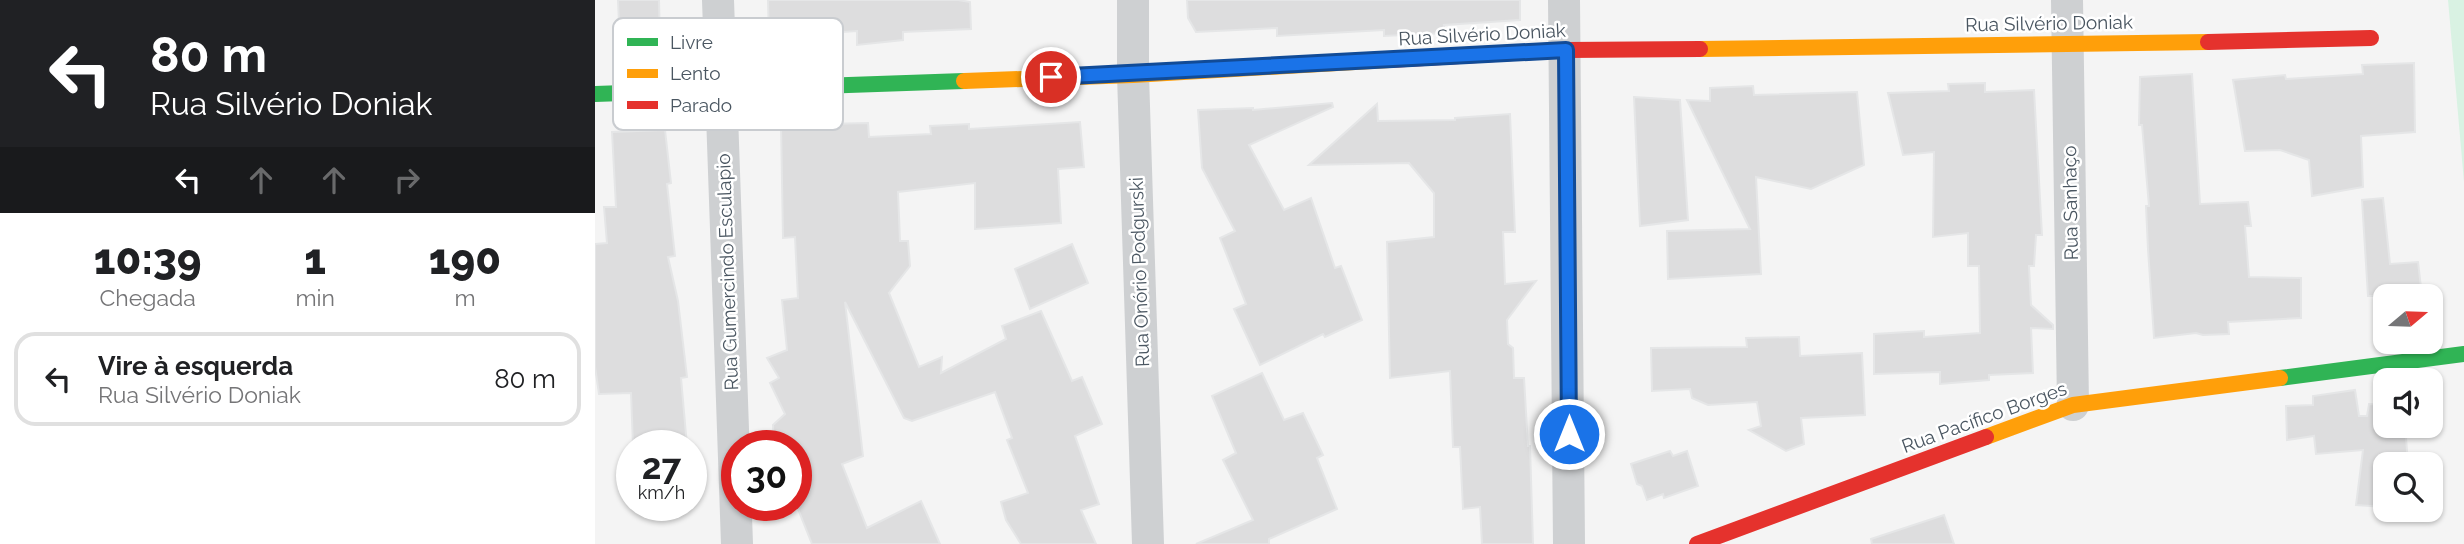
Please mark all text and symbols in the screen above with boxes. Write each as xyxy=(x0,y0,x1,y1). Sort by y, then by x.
street label: Rua Silvério Doniak xyxy=(1965,11,2133,35)
legend xyxy=(613,18,843,130)
street label: Rua Silvério Doniak xyxy=(1398,19,1566,49)
text: 80 m xyxy=(150,26,267,83)
icon: left xyxy=(35,28,126,119)
text: Livre xyxy=(670,31,713,53)
pin xyxy=(1021,47,1081,107)
icon: arrive xyxy=(1032,58,1070,96)
text: Lento xyxy=(670,62,721,84)
text: Rua Silvério Doniak xyxy=(150,85,432,122)
text: Parado xyxy=(670,94,732,116)
street label: Rua Sanhaço xyxy=(2058,145,2082,261)
street label: Rua Gumercindo Esculapio xyxy=(712,153,742,391)
icon: left xyxy=(169,161,207,199)
icon: ahead xyxy=(242,161,280,199)
icon: ahead xyxy=(315,161,353,199)
icon: right xyxy=(388,161,426,199)
street label: Rua Onório Podgurski xyxy=(1125,177,1153,367)
text: 10:39 xyxy=(94,235,202,284)
text: 1 xyxy=(304,235,326,284)
text: 190 xyxy=(429,235,501,284)
text: Chegada xyxy=(100,284,196,311)
text: min xyxy=(295,284,335,311)
text: m xyxy=(454,284,476,311)
north arrow xyxy=(2373,284,2443,354)
map controls xyxy=(2373,284,2443,522)
text: Vire à esquerda xyxy=(98,351,293,381)
icon: left xyxy=(39,360,77,398)
text: 80 m xyxy=(494,364,556,394)
button: sound xyxy=(2373,368,2443,438)
street label: Rua Pacífico Borges xyxy=(1899,377,2069,457)
text: Rua Silvério Doniak xyxy=(98,381,301,408)
position arrow xyxy=(1532,397,1606,471)
speed limit sign: 30 xyxy=(721,430,812,521)
text: 27 xyxy=(642,446,681,487)
button: search xyxy=(2373,452,2443,522)
text: km/h xyxy=(638,482,685,503)

